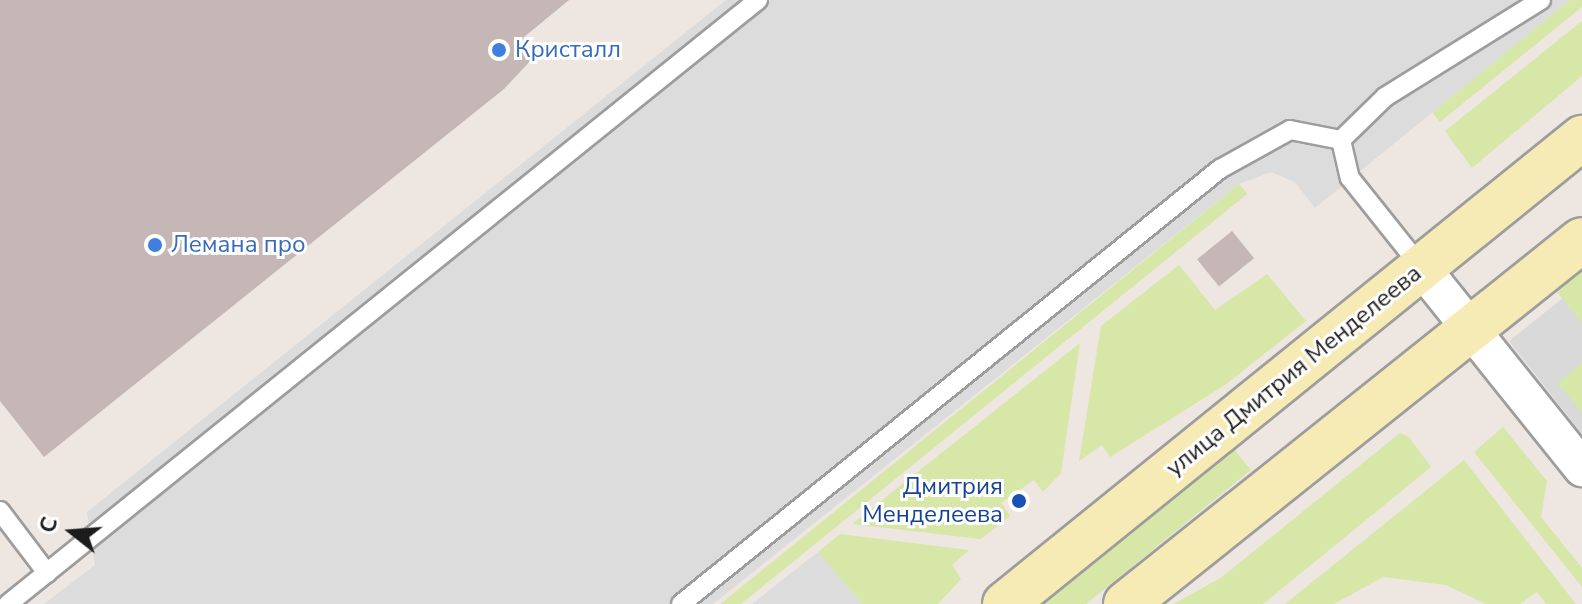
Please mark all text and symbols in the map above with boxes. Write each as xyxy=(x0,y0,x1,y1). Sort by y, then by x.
place label: Кристалл xyxy=(515,36,621,64)
marker: Кристалл xyxy=(490,41,508,59)
place label: Лемана про xyxy=(171,231,306,259)
marker: Лемана про xyxy=(146,236,164,254)
street label: улица Дмитрия Менделеева xyxy=(1160,259,1428,483)
place label: Дмитрия Менделеева xyxy=(862,473,1003,529)
north arrow xyxy=(32,492,112,572)
marker: Дмитрия Менделеева xyxy=(1010,492,1028,510)
text: С xyxy=(33,513,66,537)

